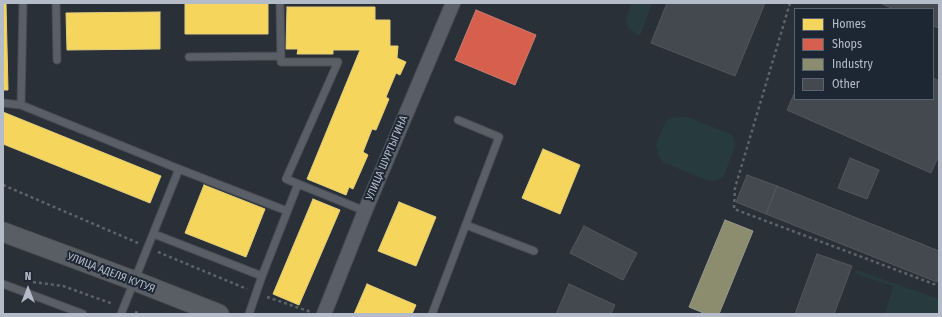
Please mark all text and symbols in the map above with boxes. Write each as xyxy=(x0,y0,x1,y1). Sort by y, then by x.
legend xyxy=(794,8,934,100)
text: Homes xyxy=(832,17,866,31)
text: Shops xyxy=(832,37,862,51)
text: Industry xyxy=(832,57,873,71)
text: Other xyxy=(832,77,860,91)
street label: УЛИЦА ШУРТЫГИНА xyxy=(363,114,411,202)
street label: УЛИЦА АДЕЛЯ КУТУЯ xyxy=(65,250,157,296)
north arrow xyxy=(8,269,48,309)
text: N xyxy=(25,270,31,283)

